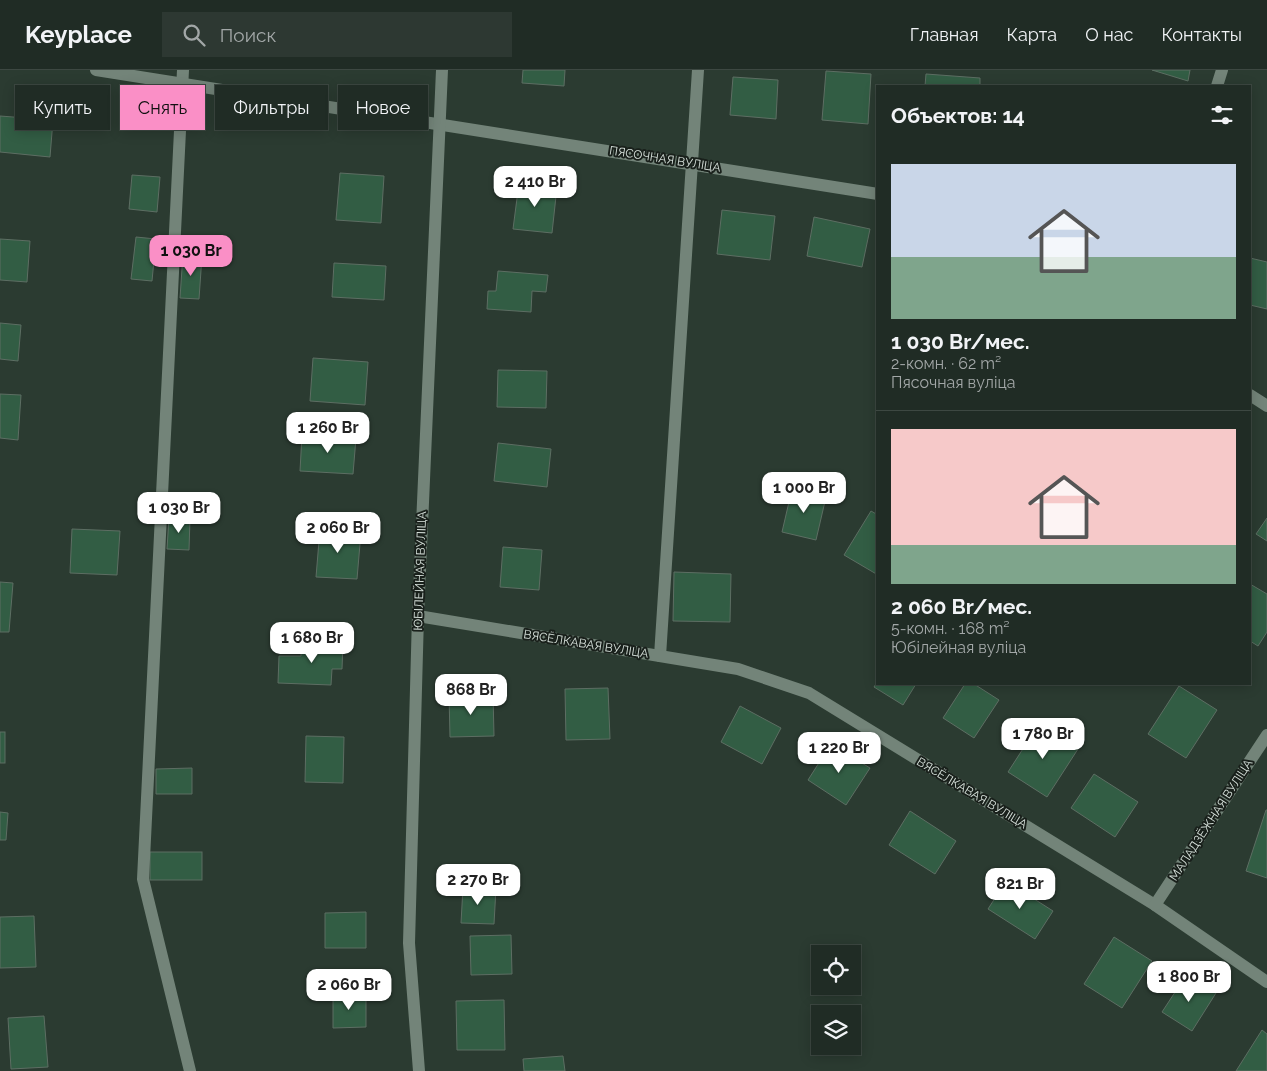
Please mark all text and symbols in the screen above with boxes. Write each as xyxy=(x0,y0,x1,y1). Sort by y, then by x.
search box xyxy=(162,12,512,57)
text: Keyplace xyxy=(25,20,132,49)
icon: search xyxy=(180,21,208,49)
text: Поиск xyxy=(220,24,276,46)
text: Главная xyxy=(910,24,978,45)
text: Карта xyxy=(1006,24,1057,45)
text: О нас xyxy=(1085,24,1133,45)
text: Контакты xyxy=(1161,24,1242,45)
chip: Купить xyxy=(15,85,110,130)
chip: Снять xyxy=(120,85,205,130)
chip: Фильтры xyxy=(215,85,328,130)
chip: Новое xyxy=(338,85,428,130)
icon: filters xyxy=(1208,101,1236,129)
text: Объектов: 14 xyxy=(891,103,1025,128)
street label: ПЯСОЧНАЯ ВУЛІЦА xyxy=(608,143,722,175)
pin: 2 410 Br xyxy=(483,166,587,208)
text: 2 410 Br xyxy=(505,172,565,191)
icon: home xyxy=(1019,196,1109,286)
pin: 1 030 Br xyxy=(139,234,243,277)
text: 1 030 Br xyxy=(160,241,222,260)
text: 1 030 Br/мес. xyxy=(891,329,1029,354)
text: 2-комн. · 62 m² xyxy=(891,354,1001,373)
text: Пясочная вуліца xyxy=(891,373,1015,392)
pin: 1 260 Br xyxy=(276,412,380,454)
text: 1 260 Br xyxy=(297,418,359,437)
icon: home xyxy=(1019,462,1109,552)
pin: 1 000 Br xyxy=(752,472,856,514)
text: 1 000 Br xyxy=(773,478,835,497)
pin: 1 030 Br xyxy=(127,492,231,534)
text: 1 030 Br xyxy=(148,498,210,517)
street label: ЮБІЛЕЙНАЯ ВУЛІЦА xyxy=(411,511,429,631)
pin: 2 060 Br xyxy=(286,512,390,554)
text: 2 060 Br xyxy=(306,518,370,537)
text: 2 060 Br/мес. xyxy=(891,594,1032,619)
text: 5-комн. · 168 m² xyxy=(891,619,1010,638)
pin: 1 680 Br xyxy=(260,622,364,664)
street label: ВЯСЁЛКАВАЯ ВУЛІЦА xyxy=(523,627,649,661)
text: 1 680 Br xyxy=(281,628,343,647)
text: Юбілейная вуліца xyxy=(891,638,1026,657)
pin: 868 Br xyxy=(430,674,512,716)
text: 868 Br xyxy=(446,680,496,699)
pin: 1 780 Br xyxy=(991,718,1095,760)
text: 1 780 Br xyxy=(1012,724,1074,743)
pin: 1 220 Br xyxy=(787,732,891,774)
text: 1 220 Br xyxy=(809,738,869,757)
street label: ВЯСЁЛКАВАЯ ВУЛІЦА xyxy=(914,754,1030,832)
street label: МАЛАДЗЁЖНАЯ ВУЛІЦА xyxy=(1167,757,1255,883)
pin: 2 270 Br xyxy=(426,864,530,906)
pin: 821 Br xyxy=(979,868,1061,910)
text: 2 270 Br xyxy=(447,870,509,889)
text: 821 Br xyxy=(996,874,1044,893)
map controls xyxy=(811,945,861,1055)
button: locate xyxy=(811,945,861,995)
pin: 1 800 Br xyxy=(1137,960,1241,1003)
text: 1 800 Br xyxy=(1158,967,1220,986)
pin: 2 060 Br xyxy=(297,968,401,1011)
text: 2 060 Br xyxy=(317,975,381,994)
button: layers xyxy=(811,1005,861,1055)

